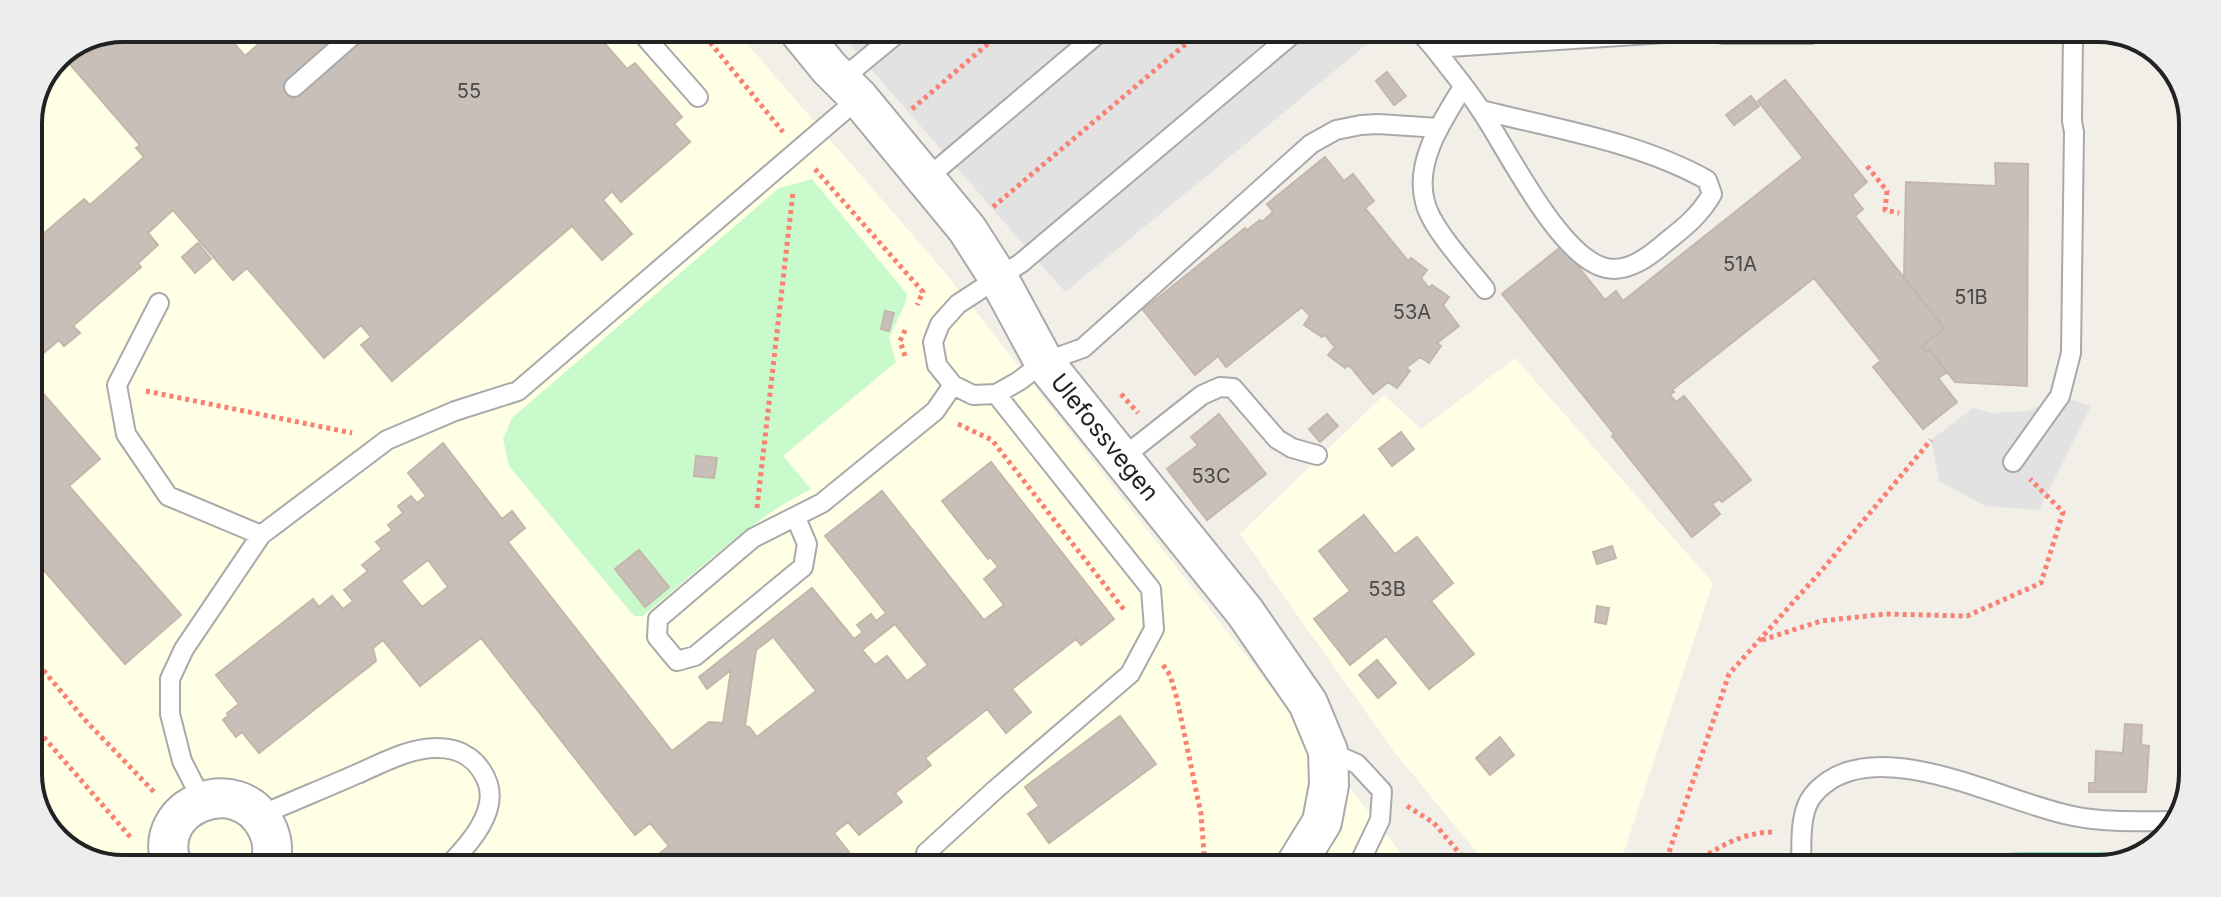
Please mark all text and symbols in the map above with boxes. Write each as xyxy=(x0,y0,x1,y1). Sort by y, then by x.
house number: 55 xyxy=(457,79,481,103)
house number: 51A xyxy=(1723,252,1757,276)
house number: 51B xyxy=(1954,285,1988,309)
house number: 53A xyxy=(1393,300,1431,324)
street label: Ulefossvegen xyxy=(1045,367,1165,507)
house number: 53C xyxy=(1191,464,1231,488)
house number: 53B xyxy=(1368,577,1406,601)

